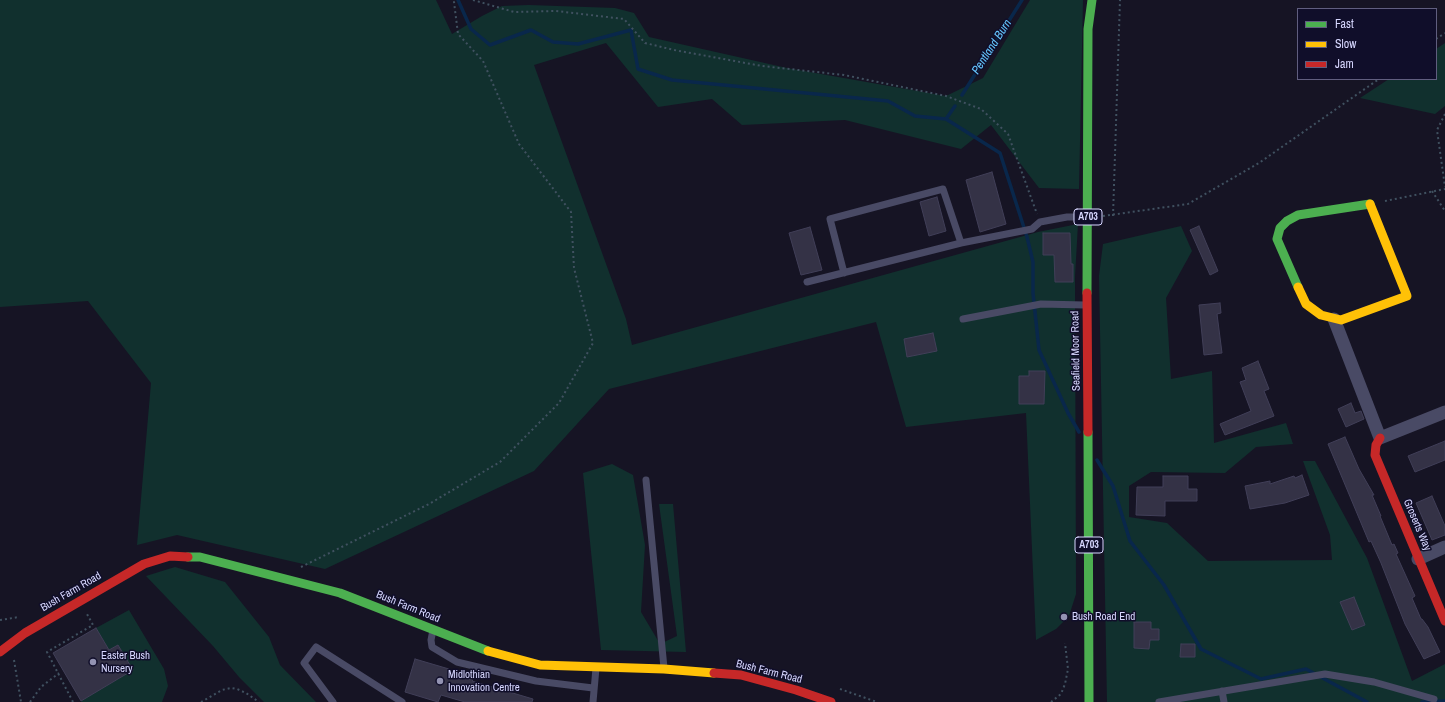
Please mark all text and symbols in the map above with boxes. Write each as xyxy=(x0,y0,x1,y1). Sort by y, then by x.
legend xyxy=(1297,8,1437,80)
text: Fast xyxy=(1335,16,1354,32)
water label: Pentland Burn xyxy=(969,17,1015,77)
text: Slow xyxy=(1335,36,1356,52)
text: Jam xyxy=(1335,56,1354,72)
road number: A703 xyxy=(1074,209,1102,225)
street label: Seafield Moor Road xyxy=(1069,311,1083,391)
street label: Groserts Way xyxy=(1400,497,1434,553)
road number: A703 xyxy=(1075,537,1103,553)
street label: Bush Farm Road xyxy=(38,569,104,615)
street label: Bush Farm Road xyxy=(374,588,442,626)
place label: Bush Road End xyxy=(1072,610,1135,624)
marker: Bush Road End xyxy=(1059,612,1069,622)
place label: Easter Bush Nursery xyxy=(101,649,150,675)
marker: Easter Bush Nursery xyxy=(88,657,98,667)
street label: Bush Farm Road xyxy=(735,657,803,687)
place label: Midlothian Innovation Centre xyxy=(448,668,520,694)
marker: Midlothian Innovation Centre xyxy=(435,676,445,686)

